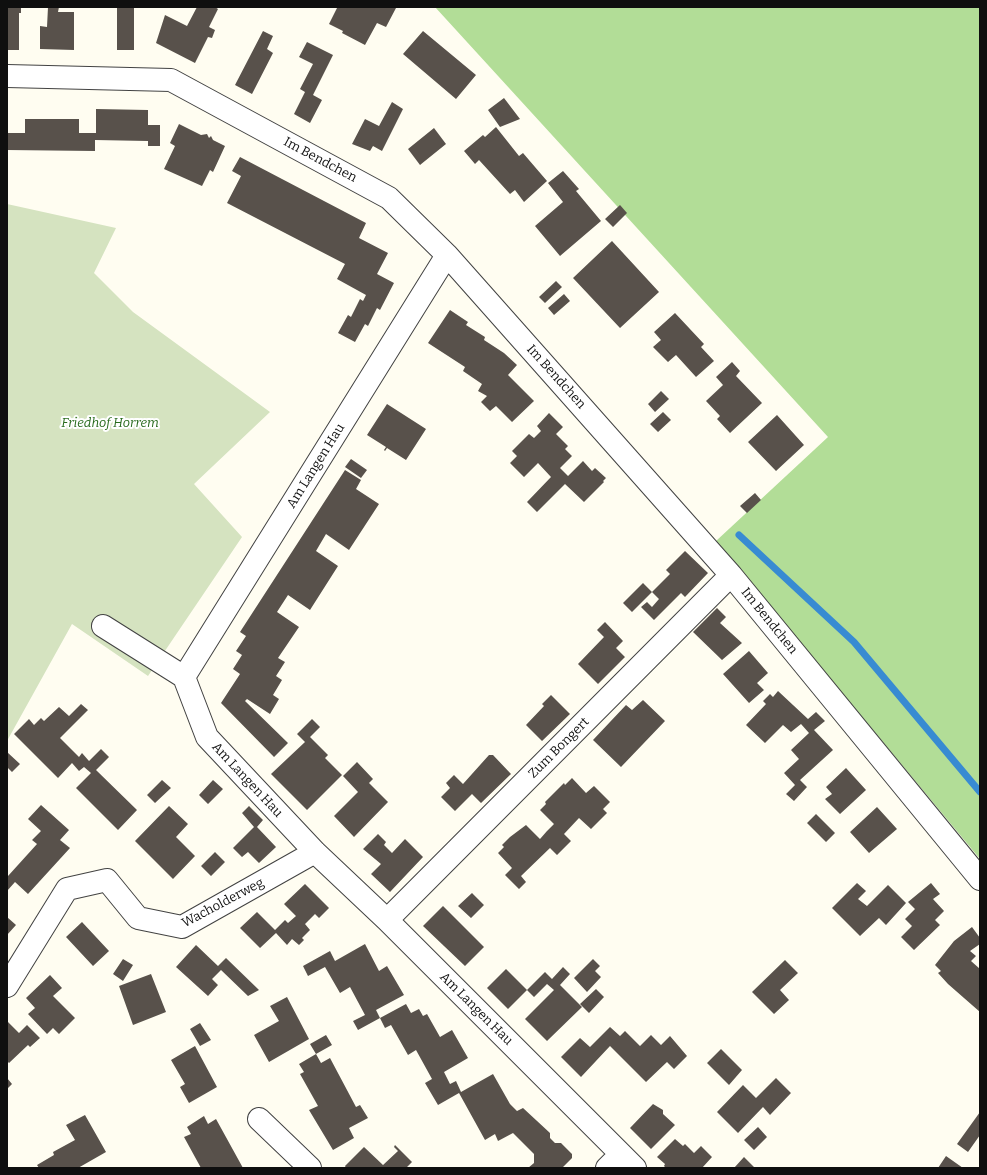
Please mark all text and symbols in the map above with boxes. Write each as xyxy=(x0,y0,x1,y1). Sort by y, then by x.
street label: Im Bendchen xyxy=(281,134,359,186)
street label: Im Bendchen xyxy=(523,342,589,412)
park label: Friedhof Horrem xyxy=(61,415,159,431)
street label: Am Langen Hau xyxy=(284,421,348,511)
street label: Im Bendchen xyxy=(738,585,800,657)
street label: Zum Bongert xyxy=(525,714,593,782)
street label: Am Langen Hau xyxy=(208,739,286,821)
street label: Wacholderweg xyxy=(179,875,267,931)
street label: Am Langen Hau xyxy=(436,969,516,1049)

